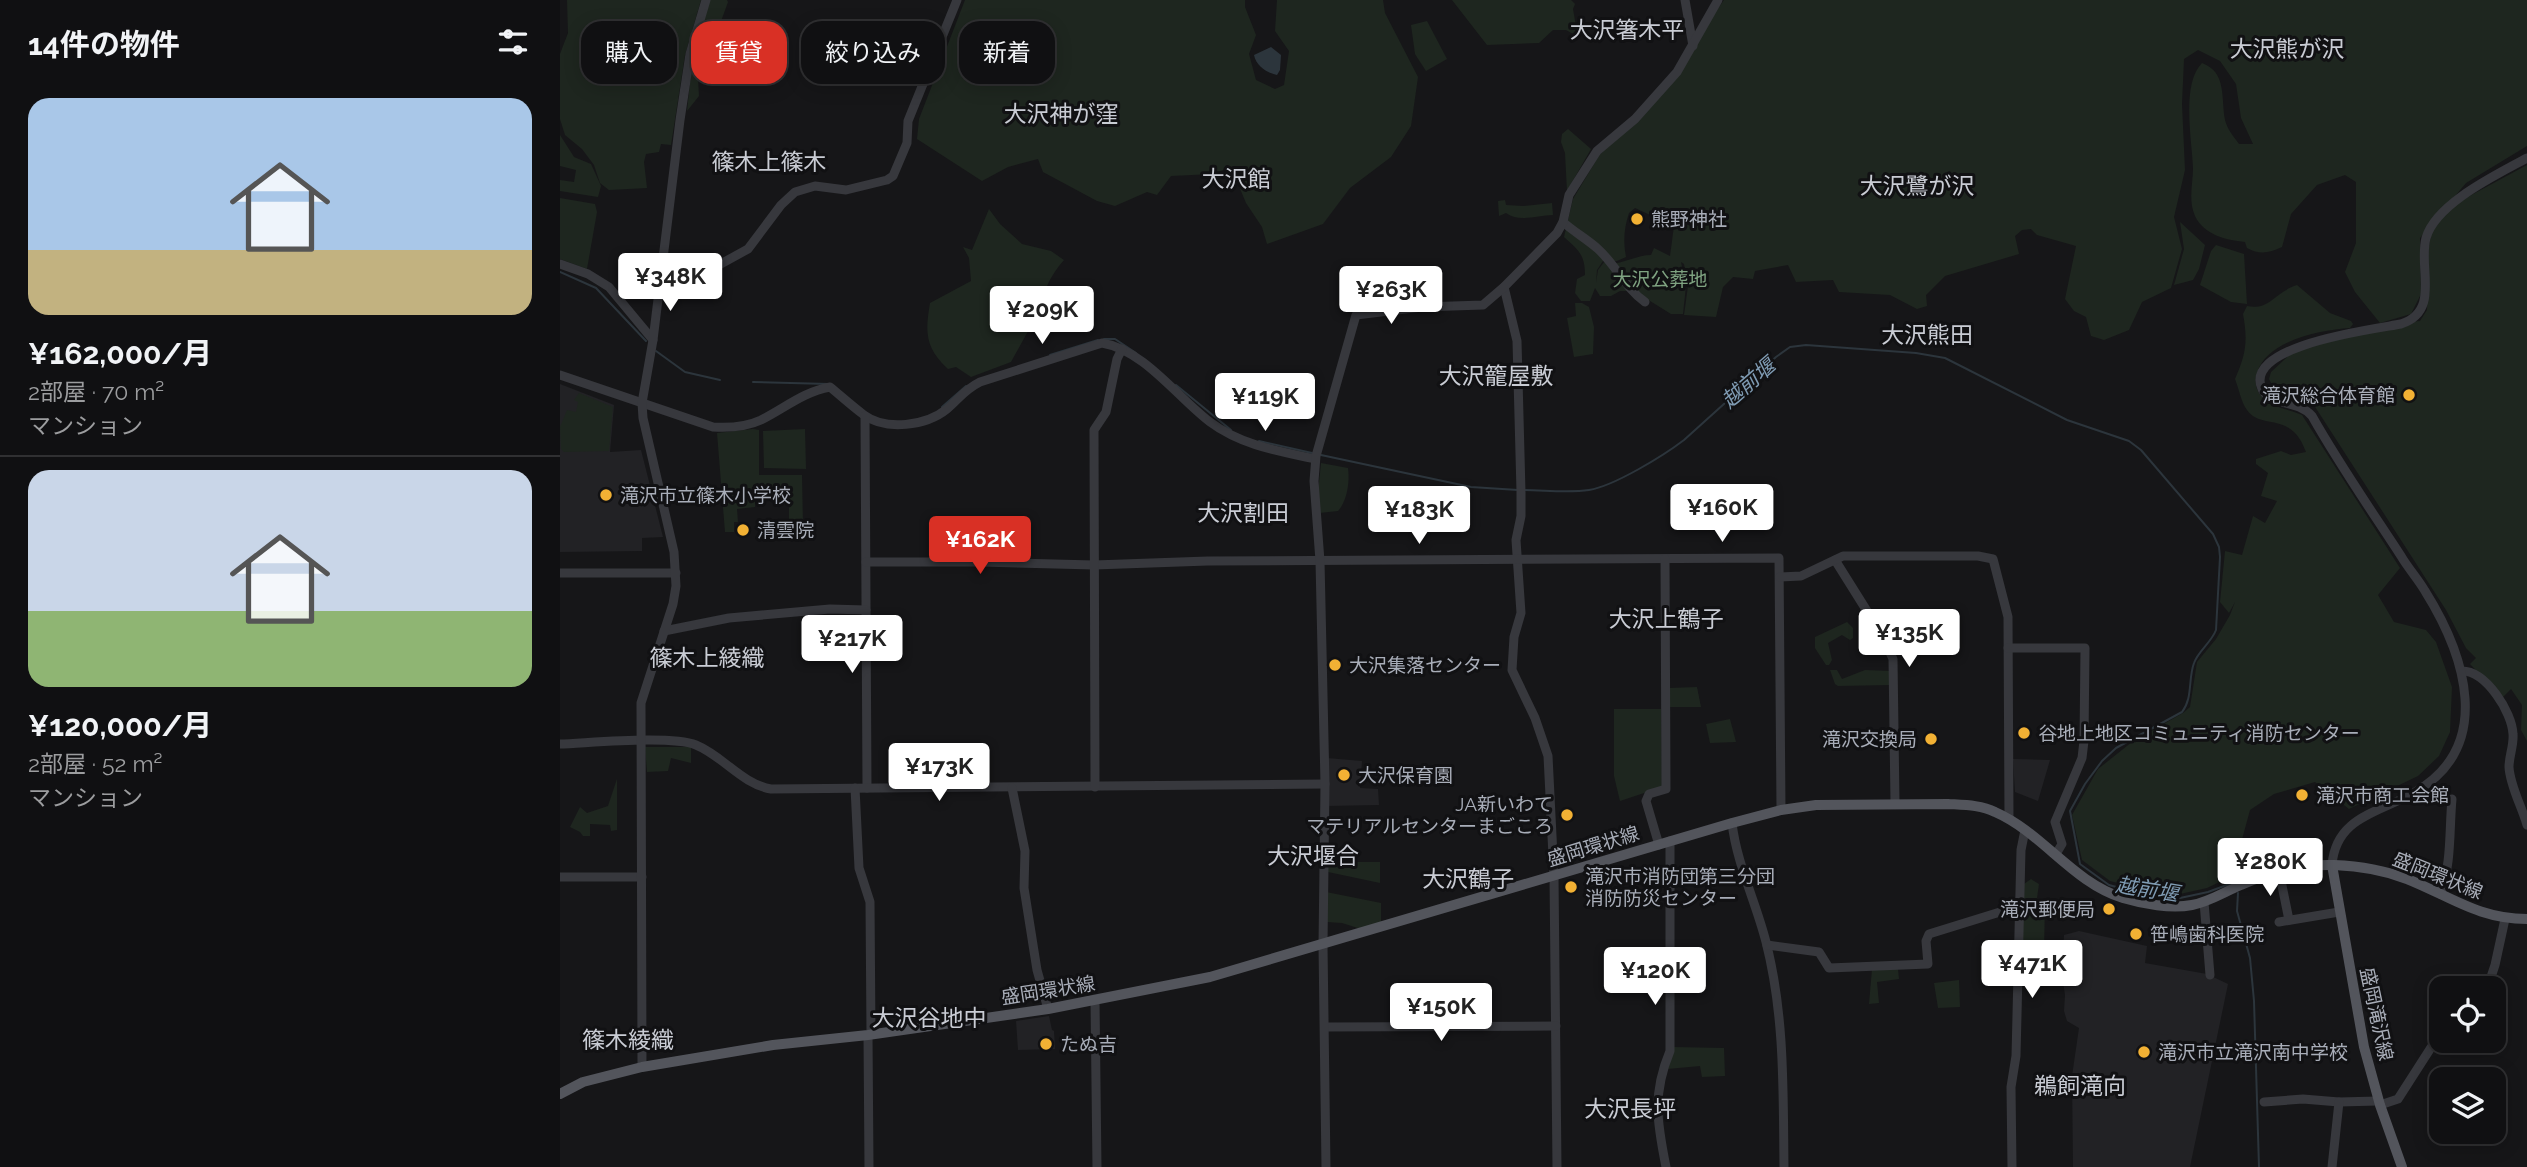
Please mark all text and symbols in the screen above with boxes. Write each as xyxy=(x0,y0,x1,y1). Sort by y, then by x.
district label: 大沢箸木平 xyxy=(1570,16,1685,43)
chip: 購入 xyxy=(581,21,677,84)
chip: 賃貸 xyxy=(691,21,787,84)
chip: 絞り込み xyxy=(801,21,945,84)
chip: 新着 xyxy=(959,21,1055,84)
icon: filters xyxy=(494,23,532,61)
text: 14件の物件 xyxy=(28,27,180,62)
district label: 大沢熊が沢 xyxy=(2230,35,2345,62)
district label: 大沢神が窪 xyxy=(1004,100,1119,127)
icon: home xyxy=(217,144,343,270)
district label: 篠木上篠木 xyxy=(712,148,827,175)
district label: 大沢館 xyxy=(1202,165,1271,192)
district label: 大沢鷺が沢 xyxy=(1860,172,1975,199)
place label: 熊野神社 xyxy=(1651,208,1727,230)
marker: 熊野神社 xyxy=(1629,211,1645,227)
pin: ¥348K xyxy=(621,254,719,313)
text: ¥348K xyxy=(634,262,706,289)
pin: ¥263K xyxy=(1342,266,1440,326)
park label: 大沢公葬地 xyxy=(1612,268,1708,290)
text: ¥263K xyxy=(1355,275,1427,302)
pin: ¥209K xyxy=(993,286,1091,346)
text: ¥209K xyxy=(1006,295,1078,322)
district label: 大沢熊田 xyxy=(1881,321,1973,348)
text: ¥162,000/月 xyxy=(28,336,212,371)
water label: 越前堰 xyxy=(1716,350,1783,413)
district label: 大沢籠屋敷 xyxy=(1439,362,1554,389)
pin: ¥119K xyxy=(1216,374,1314,433)
text: 2部屋 · 70 m² xyxy=(28,378,164,405)
text: ¥119K xyxy=(1231,382,1299,409)
place label: 滝沢総合体育館 xyxy=(2262,384,2395,406)
marker: 滝沢総合体育館 xyxy=(2401,387,2417,403)
text: マンション xyxy=(28,412,143,439)
place label: 滝沢市立篠木小学校 xyxy=(620,484,791,506)
pin: ¥160K xyxy=(1673,484,1771,544)
pin: ¥183K xyxy=(1370,486,1468,546)
marker: 滝沢市立篠木小学校 xyxy=(598,487,614,503)
text: ¥160K xyxy=(1686,493,1758,520)
text: ¥183K xyxy=(1384,495,1454,522)
district label: 大沢割田 xyxy=(1197,499,1289,526)
icon: home xyxy=(217,516,343,642)
pin: ¥162K xyxy=(931,516,1029,576)
place label: 清雲院 xyxy=(757,519,814,541)
marker: 清雲院 xyxy=(735,522,751,538)
text: ¥162K xyxy=(945,525,1015,552)
district label: 大沢上鶴子 xyxy=(1609,605,1724,632)
pin: ¥135K xyxy=(1860,610,1958,669)
pin: ¥217K xyxy=(803,616,901,675)
text: ¥135K xyxy=(1875,618,1943,645)
text: ¥217K xyxy=(817,624,887,651)
district label: 篠木上綾織 xyxy=(650,644,765,671)
place label: 大沢集落センター xyxy=(1349,654,1501,676)
marker: 大沢集落センター xyxy=(1327,657,1343,673)
text: ¥120,000/月 xyxy=(28,708,212,743)
place label: 谷地上地区コミュニティ消防センター xyxy=(2038,722,2360,744)
marker: 谷地上地区コミュニティ消防センター xyxy=(2016,725,2032,741)
place label: 滝沢交換局 xyxy=(1822,728,1917,750)
marker: 滝沢交換局 xyxy=(1923,731,1939,747)
pin: ¥173K xyxy=(890,744,988,803)
text: 2部屋 · 52 m² xyxy=(28,750,163,777)
text: ¥173K xyxy=(905,752,973,779)
place label: 大沢保育園 xyxy=(1358,764,1453,786)
marker: 大沢保育園 xyxy=(1336,767,1352,783)
text: マンション xyxy=(28,784,143,811)
place label: 滝沢市商工会館 xyxy=(2316,784,2449,806)
marker: 滝沢市商工会館 xyxy=(2294,787,2310,803)
place label: JA新いわて マテリアルセンターまごころ xyxy=(1306,793,1553,837)
marker: JA新いわて マテリアルセンターまごころ xyxy=(1559,807,1575,823)
street label: 盛岡環状線 xyxy=(1544,822,1642,870)
pin: ¥280K xyxy=(2221,838,2319,898)
district label: 大沢堰合 xyxy=(1267,842,1359,869)
text: ¥280K xyxy=(2234,847,2306,874)
street label: 盛岡環状線 xyxy=(2390,847,2486,903)
district label: 大沢鶴子 xyxy=(1422,865,1514,892)
place label: 滝沢市消防団第三分団 消防防災センター xyxy=(1585,865,1775,909)
water label: 越前堰 xyxy=(2114,872,2184,907)
marker: 滝沢市消防団第三分団 消防防災センター xyxy=(1563,879,1579,895)
place label: 滝沢郵便局 xyxy=(2000,898,2095,920)
marker: 滝沢郵便局 xyxy=(2101,901,2117,917)
place label: 笹嶋歯科医院 xyxy=(2150,923,2264,945)
marker: 笹嶋歯科医院 xyxy=(2128,926,2144,942)
pin: ¥471K xyxy=(1983,940,2081,1000)
pin: ¥120K xyxy=(1606,948,1704,1007)
text: ¥471K xyxy=(1997,949,2067,976)
text: ¥120K xyxy=(1620,956,1690,983)
street label: 盛岡滝沢線 xyxy=(2356,965,2398,1063)
street label: 盛岡環状線 xyxy=(999,972,1097,1008)
map controls xyxy=(2429,976,2506,1144)
button: locate xyxy=(2429,976,2506,1053)
pin: ¥150K xyxy=(1392,984,1490,1043)
text: ¥150K xyxy=(1406,992,1476,1019)
district label: 大沢谷地中 xyxy=(872,1004,987,1031)
district label: 篠木綾織 xyxy=(582,1026,674,1053)
place label: たぬ吉 xyxy=(1060,1033,1117,1055)
marker: たぬ吉 xyxy=(1038,1036,1054,1052)
place label: 滝沢市立滝沢南中学校 xyxy=(2158,1041,2348,1063)
marker: 滝沢市立滝沢南中学校 xyxy=(2136,1044,2152,1060)
button: layers xyxy=(2429,1067,2506,1144)
district label: 鵜飼滝向 xyxy=(2034,1072,2126,1099)
district label: 大沢長坪 xyxy=(1584,1095,1676,1122)

